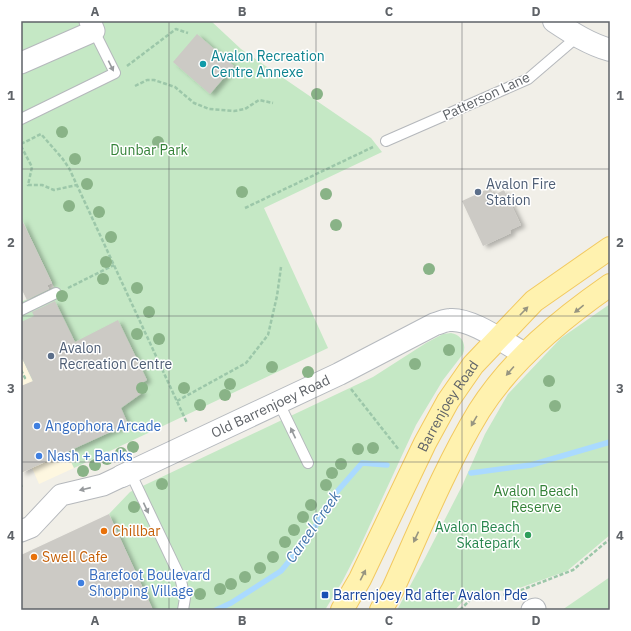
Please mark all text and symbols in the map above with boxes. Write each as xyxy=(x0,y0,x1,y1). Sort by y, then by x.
text: A xyxy=(91,3,100,20)
text: B xyxy=(238,3,247,20)
text: C xyxy=(385,3,394,20)
text: D xyxy=(531,3,541,20)
place label: Avalon Recreation Centre Annexe xyxy=(211,47,325,81)
marker: Avalon Recreation Centre Annexe xyxy=(198,59,208,69)
one-way arrow xyxy=(108,60,114,72)
street label: Patterson Lane xyxy=(439,68,533,124)
text: 1 xyxy=(7,87,15,104)
text: 1 xyxy=(616,87,624,104)
park label: Dunbar Park xyxy=(110,141,188,159)
place label: Avalon Fire Station xyxy=(486,175,556,209)
marker: Avalon Fire Station xyxy=(473,187,483,197)
text: 2 xyxy=(7,234,15,251)
text: 2 xyxy=(616,234,624,251)
one-way arrow xyxy=(573,304,584,313)
one-way arrow xyxy=(520,306,529,316)
place label: Avalon Recreation Centre xyxy=(59,339,173,373)
marker: Avalon Recreation Centre xyxy=(46,351,56,361)
street label: Barrenjoey Road xyxy=(413,357,483,455)
one-way arrow xyxy=(506,366,515,377)
street label: Old Barrenjoey Road xyxy=(208,371,333,442)
text: 3 xyxy=(7,380,15,397)
text: 3 xyxy=(616,380,624,397)
one-way arrow xyxy=(470,415,477,427)
place label: Angophora Arcade xyxy=(45,417,162,435)
marker: Angophora Arcade xyxy=(32,421,42,431)
one-way arrow xyxy=(290,428,296,439)
place label: Nash + Banks xyxy=(47,447,133,465)
marker: Nash + Banks xyxy=(34,451,44,461)
park label: Avalon Beach Reserve xyxy=(493,482,579,516)
one-way arrow xyxy=(79,486,91,492)
water label: Careel Creek xyxy=(281,487,344,566)
one-way arrow xyxy=(143,502,149,513)
place label: Avalon Beach Skatepark xyxy=(435,518,521,552)
place label: Chillbar xyxy=(112,522,160,540)
marker: Chillbar xyxy=(99,526,109,536)
text: 4 xyxy=(7,527,15,544)
text: 4 xyxy=(616,527,624,544)
marker: Avalon Beach Skatepark xyxy=(523,530,533,540)
one-way arrow xyxy=(413,532,419,544)
place label: Swell Cafe xyxy=(42,548,108,566)
marker: Swell Cafe xyxy=(29,552,39,562)
place label: Barefoot Boulevard Shopping Village xyxy=(89,566,210,600)
one-way arrow xyxy=(359,569,366,580)
marker: Barefoot Boulevard Shopping Village xyxy=(76,578,86,588)
place label: Barrenjoey Rd after Avalon Pde xyxy=(333,586,528,604)
marker: Barrenjoey Rd after Avalon Pde xyxy=(320,590,330,600)
text: A xyxy=(91,612,100,629)
text: B xyxy=(238,612,247,629)
text: C xyxy=(385,612,394,629)
text: D xyxy=(531,612,541,629)

